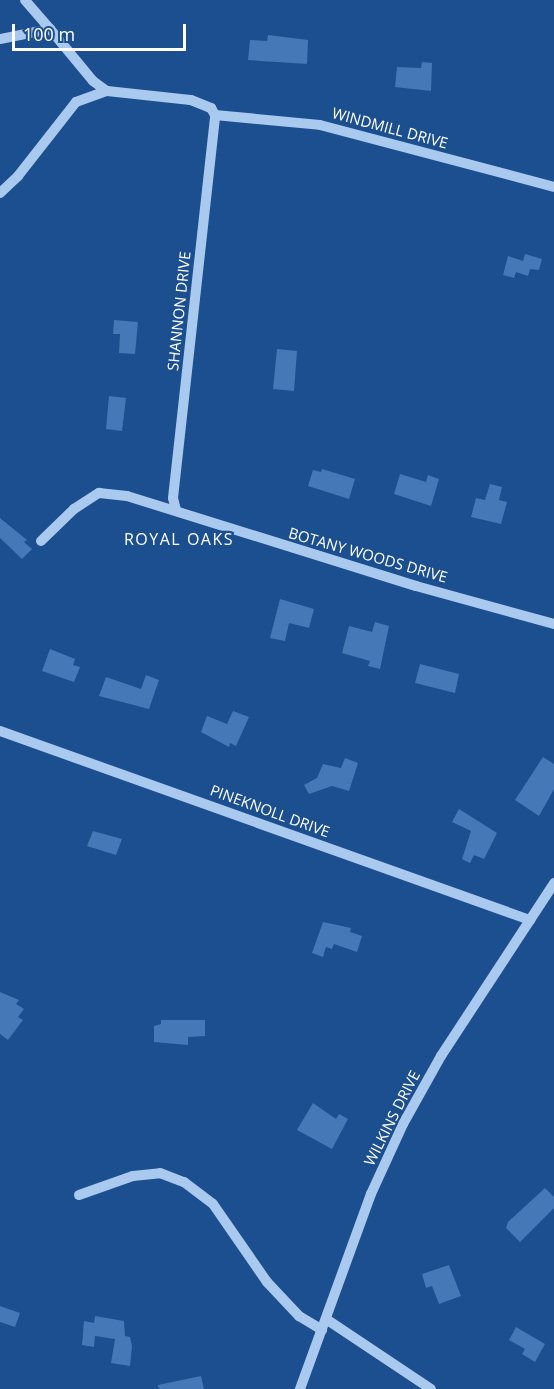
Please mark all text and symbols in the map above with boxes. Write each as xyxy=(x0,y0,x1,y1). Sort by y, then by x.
scale bar xyxy=(15,12,189,50)
text: 100 m xyxy=(23,22,75,46)
street label: WINDMILL DRIVE xyxy=(330,104,450,152)
street label: SHANNON DRIVE xyxy=(164,250,194,372)
street label: BOTANY WOODS DRIVE xyxy=(286,524,450,586)
district label: ROYAL OAKS xyxy=(124,529,234,549)
street label: PINEKNOLL DRIVE xyxy=(208,781,332,841)
street label: WILKINS DRIVE xyxy=(360,1067,424,1169)

